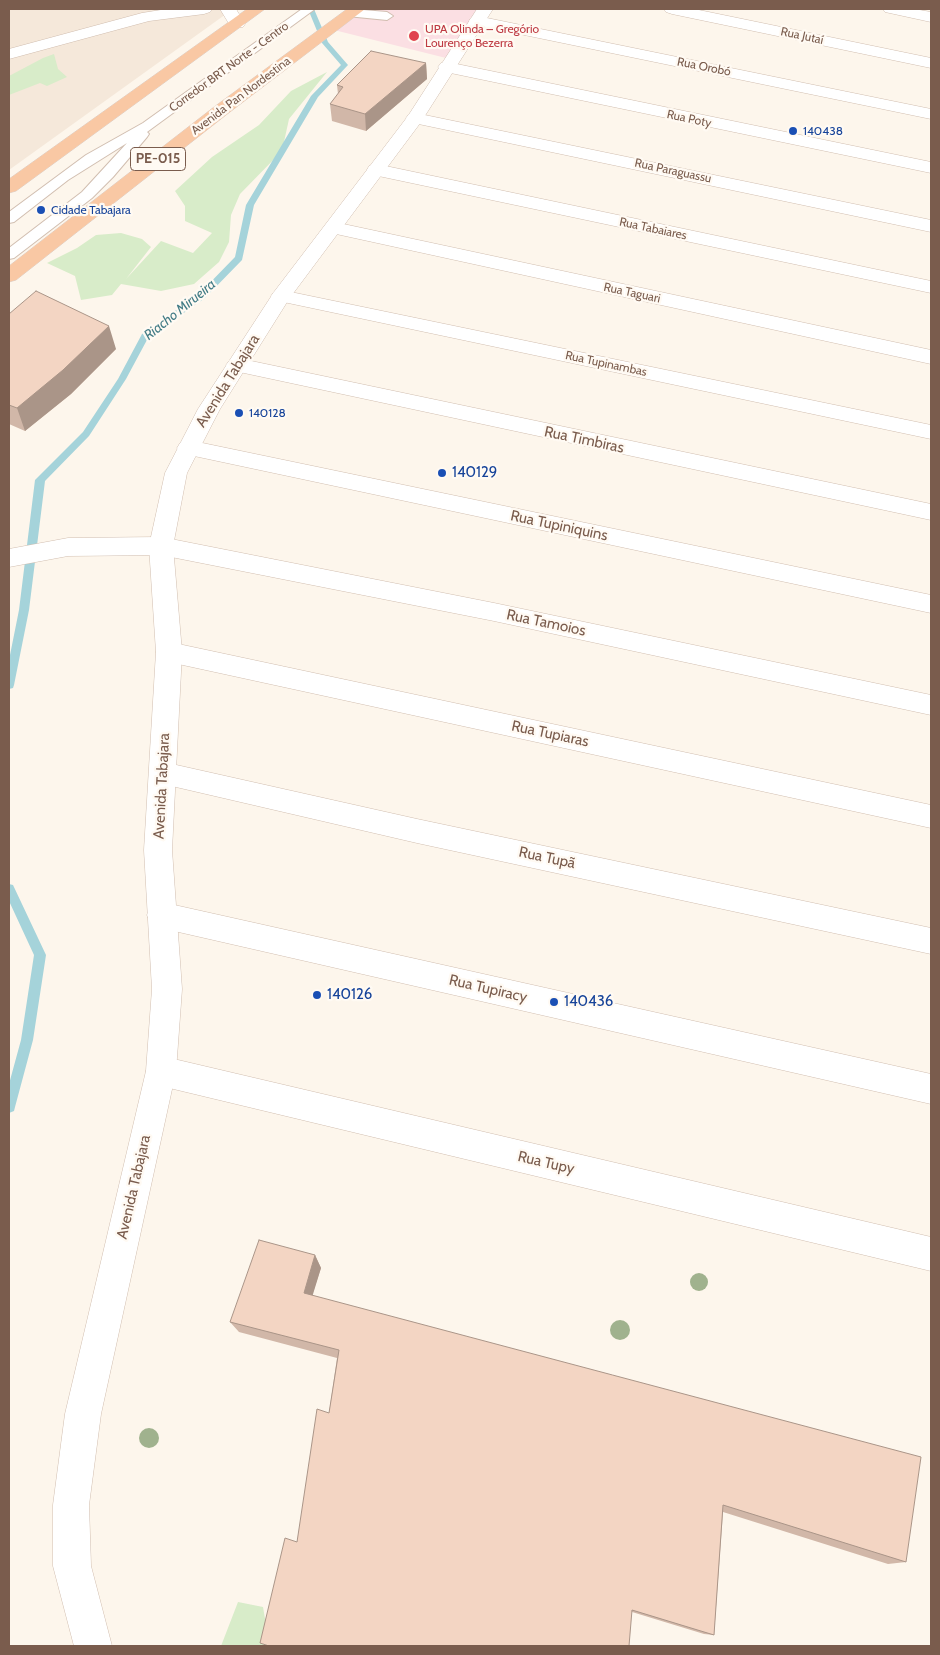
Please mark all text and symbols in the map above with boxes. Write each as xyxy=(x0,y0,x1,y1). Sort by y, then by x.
street label: Corredor BRT Norte - Centro xyxy=(166,19,292,115)
place label: UPA Olinda – Gregório Lourenço Bezerra xyxy=(425,22,539,50)
street label: Rua Jutaí xyxy=(779,24,825,48)
marker: UPA Olinda – Gregório Lourenço Bezerra xyxy=(407,29,421,43)
street label: Avenida Pan Nordestina xyxy=(189,54,293,138)
street label: Rua Orobó xyxy=(676,55,732,79)
street label: Rua Poty xyxy=(665,107,713,131)
place label: 140438 xyxy=(803,124,843,138)
marker: 140438 xyxy=(787,125,799,137)
road number: PE-015 xyxy=(130,148,186,170)
street label: Rua Paraguassu xyxy=(633,156,713,186)
place label: Cidade Tabajara xyxy=(51,203,131,217)
marker: Cidade Tabajara xyxy=(35,204,47,216)
street label: Rua Tabaiares xyxy=(618,215,688,243)
water label: Riacho Mirueira xyxy=(141,276,219,344)
street label: Rua Taguari xyxy=(602,280,662,306)
street label: Avenida Tabajara xyxy=(192,331,264,431)
street label: Rua Tupinambas xyxy=(564,348,648,380)
place label: 140128 xyxy=(249,406,286,420)
marker: 140128 xyxy=(233,407,245,419)
street label: Rua Timbiras xyxy=(542,423,626,457)
place label: 140129 xyxy=(452,464,497,482)
marker: 140129 xyxy=(436,467,448,479)
street label: Rua Tupiniquins xyxy=(509,507,609,545)
street label: Rua Tamoios xyxy=(505,606,587,640)
street label: Rua Tupiaras xyxy=(510,717,590,751)
street label: Avenida Tabajara xyxy=(150,733,174,839)
street label: Rua Tupã xyxy=(517,843,577,873)
street label: Rua Tupiracy xyxy=(447,971,529,1007)
place label: 140126 xyxy=(327,986,372,1004)
marker: 140126 xyxy=(311,989,323,1001)
place label: 140436 xyxy=(564,993,613,1011)
marker: 140436 xyxy=(548,996,560,1008)
street label: Avenida Tabajara xyxy=(113,1133,155,1241)
street label: Rua Tupy xyxy=(516,1148,576,1178)

